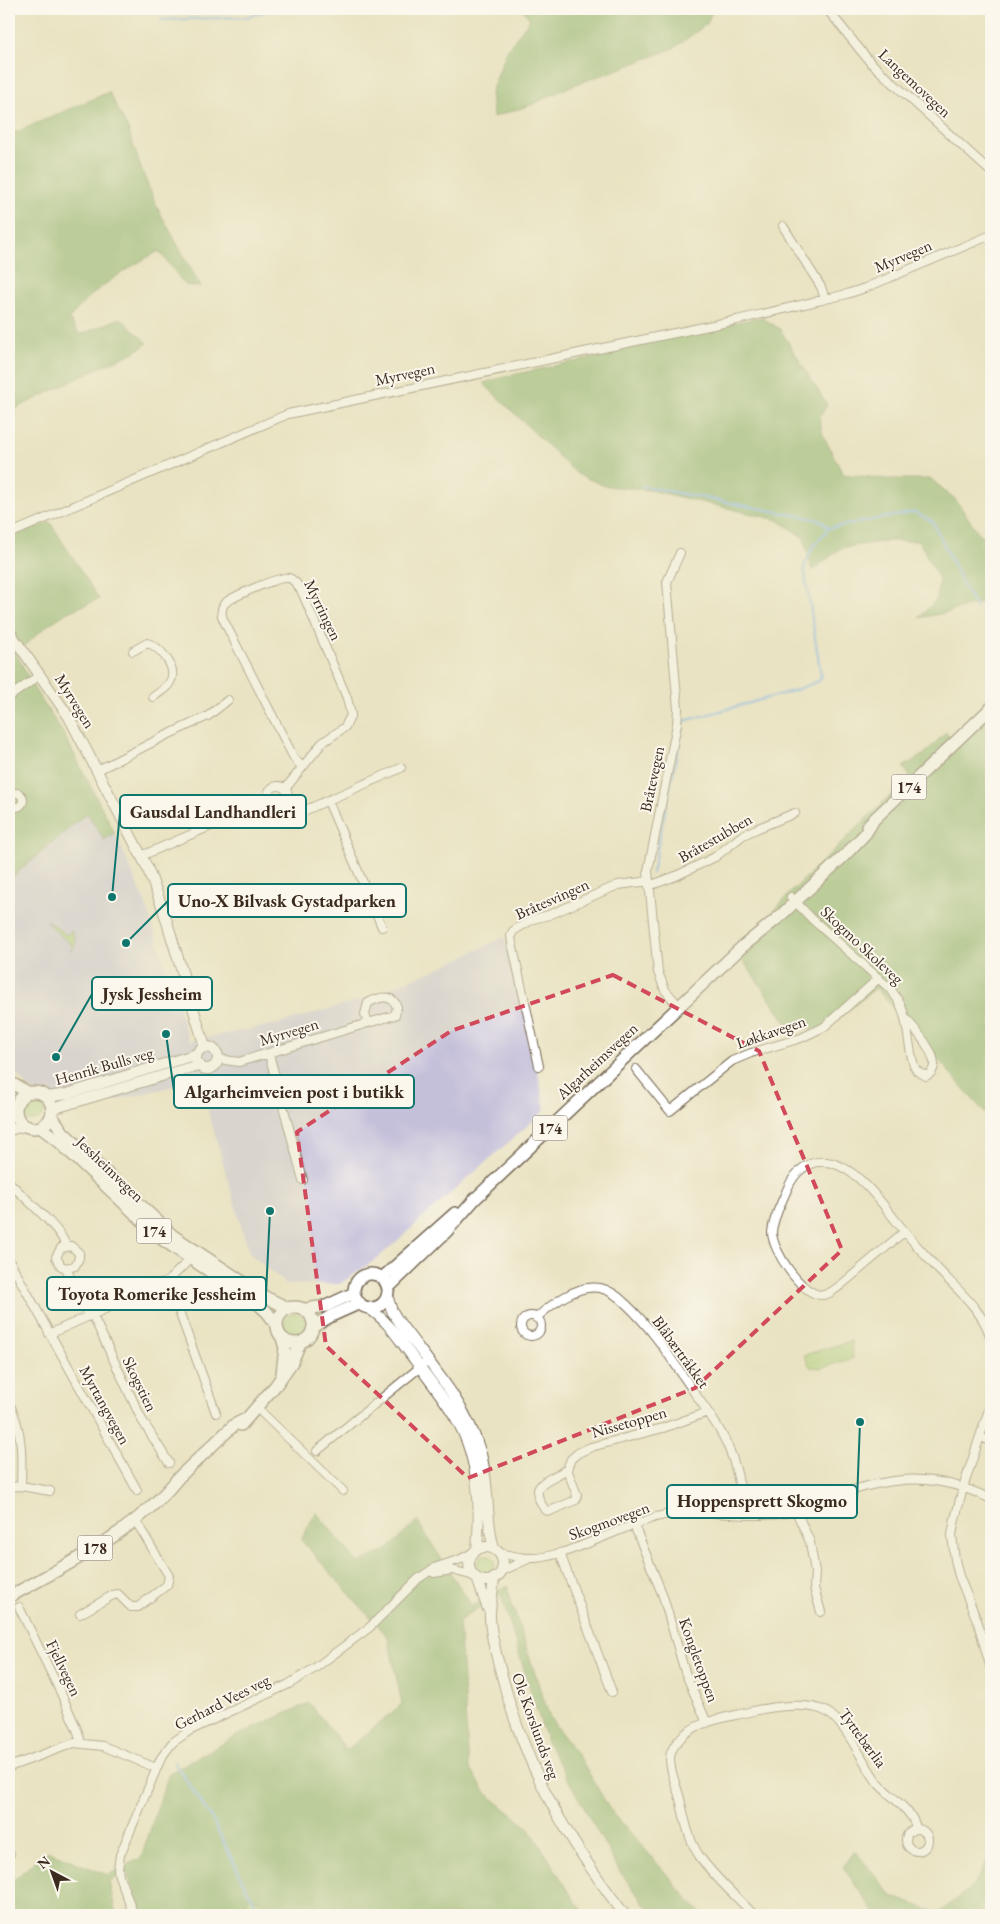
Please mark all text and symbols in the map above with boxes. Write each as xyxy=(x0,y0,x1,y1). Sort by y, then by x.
street label: Langemovegen xyxy=(874,44,956,122)
street label: Myrvegen xyxy=(871,234,936,278)
street label: Myrvegen xyxy=(373,357,437,391)
street label: Myrringen xyxy=(299,576,347,645)
street label: Myrvegen xyxy=(50,670,100,733)
street label: Bråtevegen xyxy=(635,744,669,814)
road number: 174 xyxy=(892,774,926,800)
callout: Gausdal Landhandleri xyxy=(120,795,306,828)
text: Gausdal Landhandleri xyxy=(130,800,297,823)
street label: Bråtestubben xyxy=(674,808,756,868)
street label: Bråtesvingen xyxy=(512,873,593,925)
callout: Uno-X Bilvask Gystadparken xyxy=(168,884,406,917)
text: Uno-X Bilvask Gystadparken xyxy=(178,889,396,912)
street label: Skogmo Skoleveg xyxy=(816,901,909,990)
callout: Jysk Jessheim xyxy=(92,977,212,1010)
text: Jysk Jessheim xyxy=(100,982,202,1005)
street label: Løkkavegen xyxy=(733,1010,809,1054)
street label: Myrvegen xyxy=(257,1013,322,1051)
street label: Algarheimsvegen xyxy=(551,1017,643,1105)
street label: Henrik Bulls veg xyxy=(52,1042,157,1090)
callout: Algarheimveien post i butikk xyxy=(174,1075,414,1108)
text: Algarheimveien post i butikk xyxy=(183,1080,405,1103)
road number: 174 xyxy=(532,1116,568,1140)
street label: Jessheimvegen xyxy=(70,1130,149,1207)
road number: 174 xyxy=(136,1218,172,1244)
callout: Toyota Romerike Jessheim xyxy=(47,1277,266,1310)
text: Toyota Romerike Jessheim xyxy=(58,1282,257,1305)
street label: Blåbærtråkket xyxy=(648,1312,714,1392)
street label: Skogstien xyxy=(118,1353,163,1415)
street label: Myrtangvegen xyxy=(75,1362,136,1449)
street label: Nissetoppen xyxy=(589,1401,670,1443)
callout: Hoppensprett Skogmo xyxy=(667,1485,857,1518)
text: Hoppensprett Skogmo xyxy=(677,1489,847,1512)
street label: Skogmovegen xyxy=(566,1497,653,1545)
road number: 178 xyxy=(78,1536,112,1560)
street label: Kongletoppen xyxy=(674,1615,724,1706)
street label: Fjellvegen xyxy=(41,1636,87,1700)
street label: Gerhard Vees veg xyxy=(171,1669,274,1735)
street label: Ole Korslunds veg xyxy=(507,1670,565,1783)
street label: Tyttebærlia xyxy=(834,1704,892,1772)
north arrow xyxy=(28,1846,78,1896)
text: N xyxy=(33,1851,54,1873)

